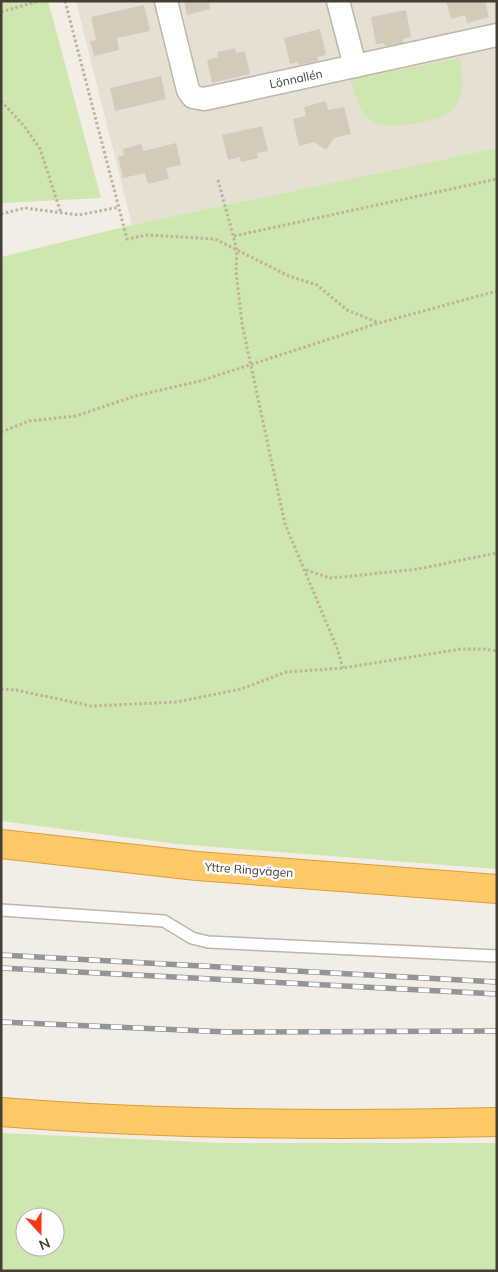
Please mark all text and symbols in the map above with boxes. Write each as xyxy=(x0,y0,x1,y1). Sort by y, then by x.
street label: Lönnallén xyxy=(268,66,324,91)
street label: Yttre Ringvägen xyxy=(203,859,294,880)
north arrow xyxy=(15,1207,65,1257)
text: N xyxy=(36,1234,53,1254)

